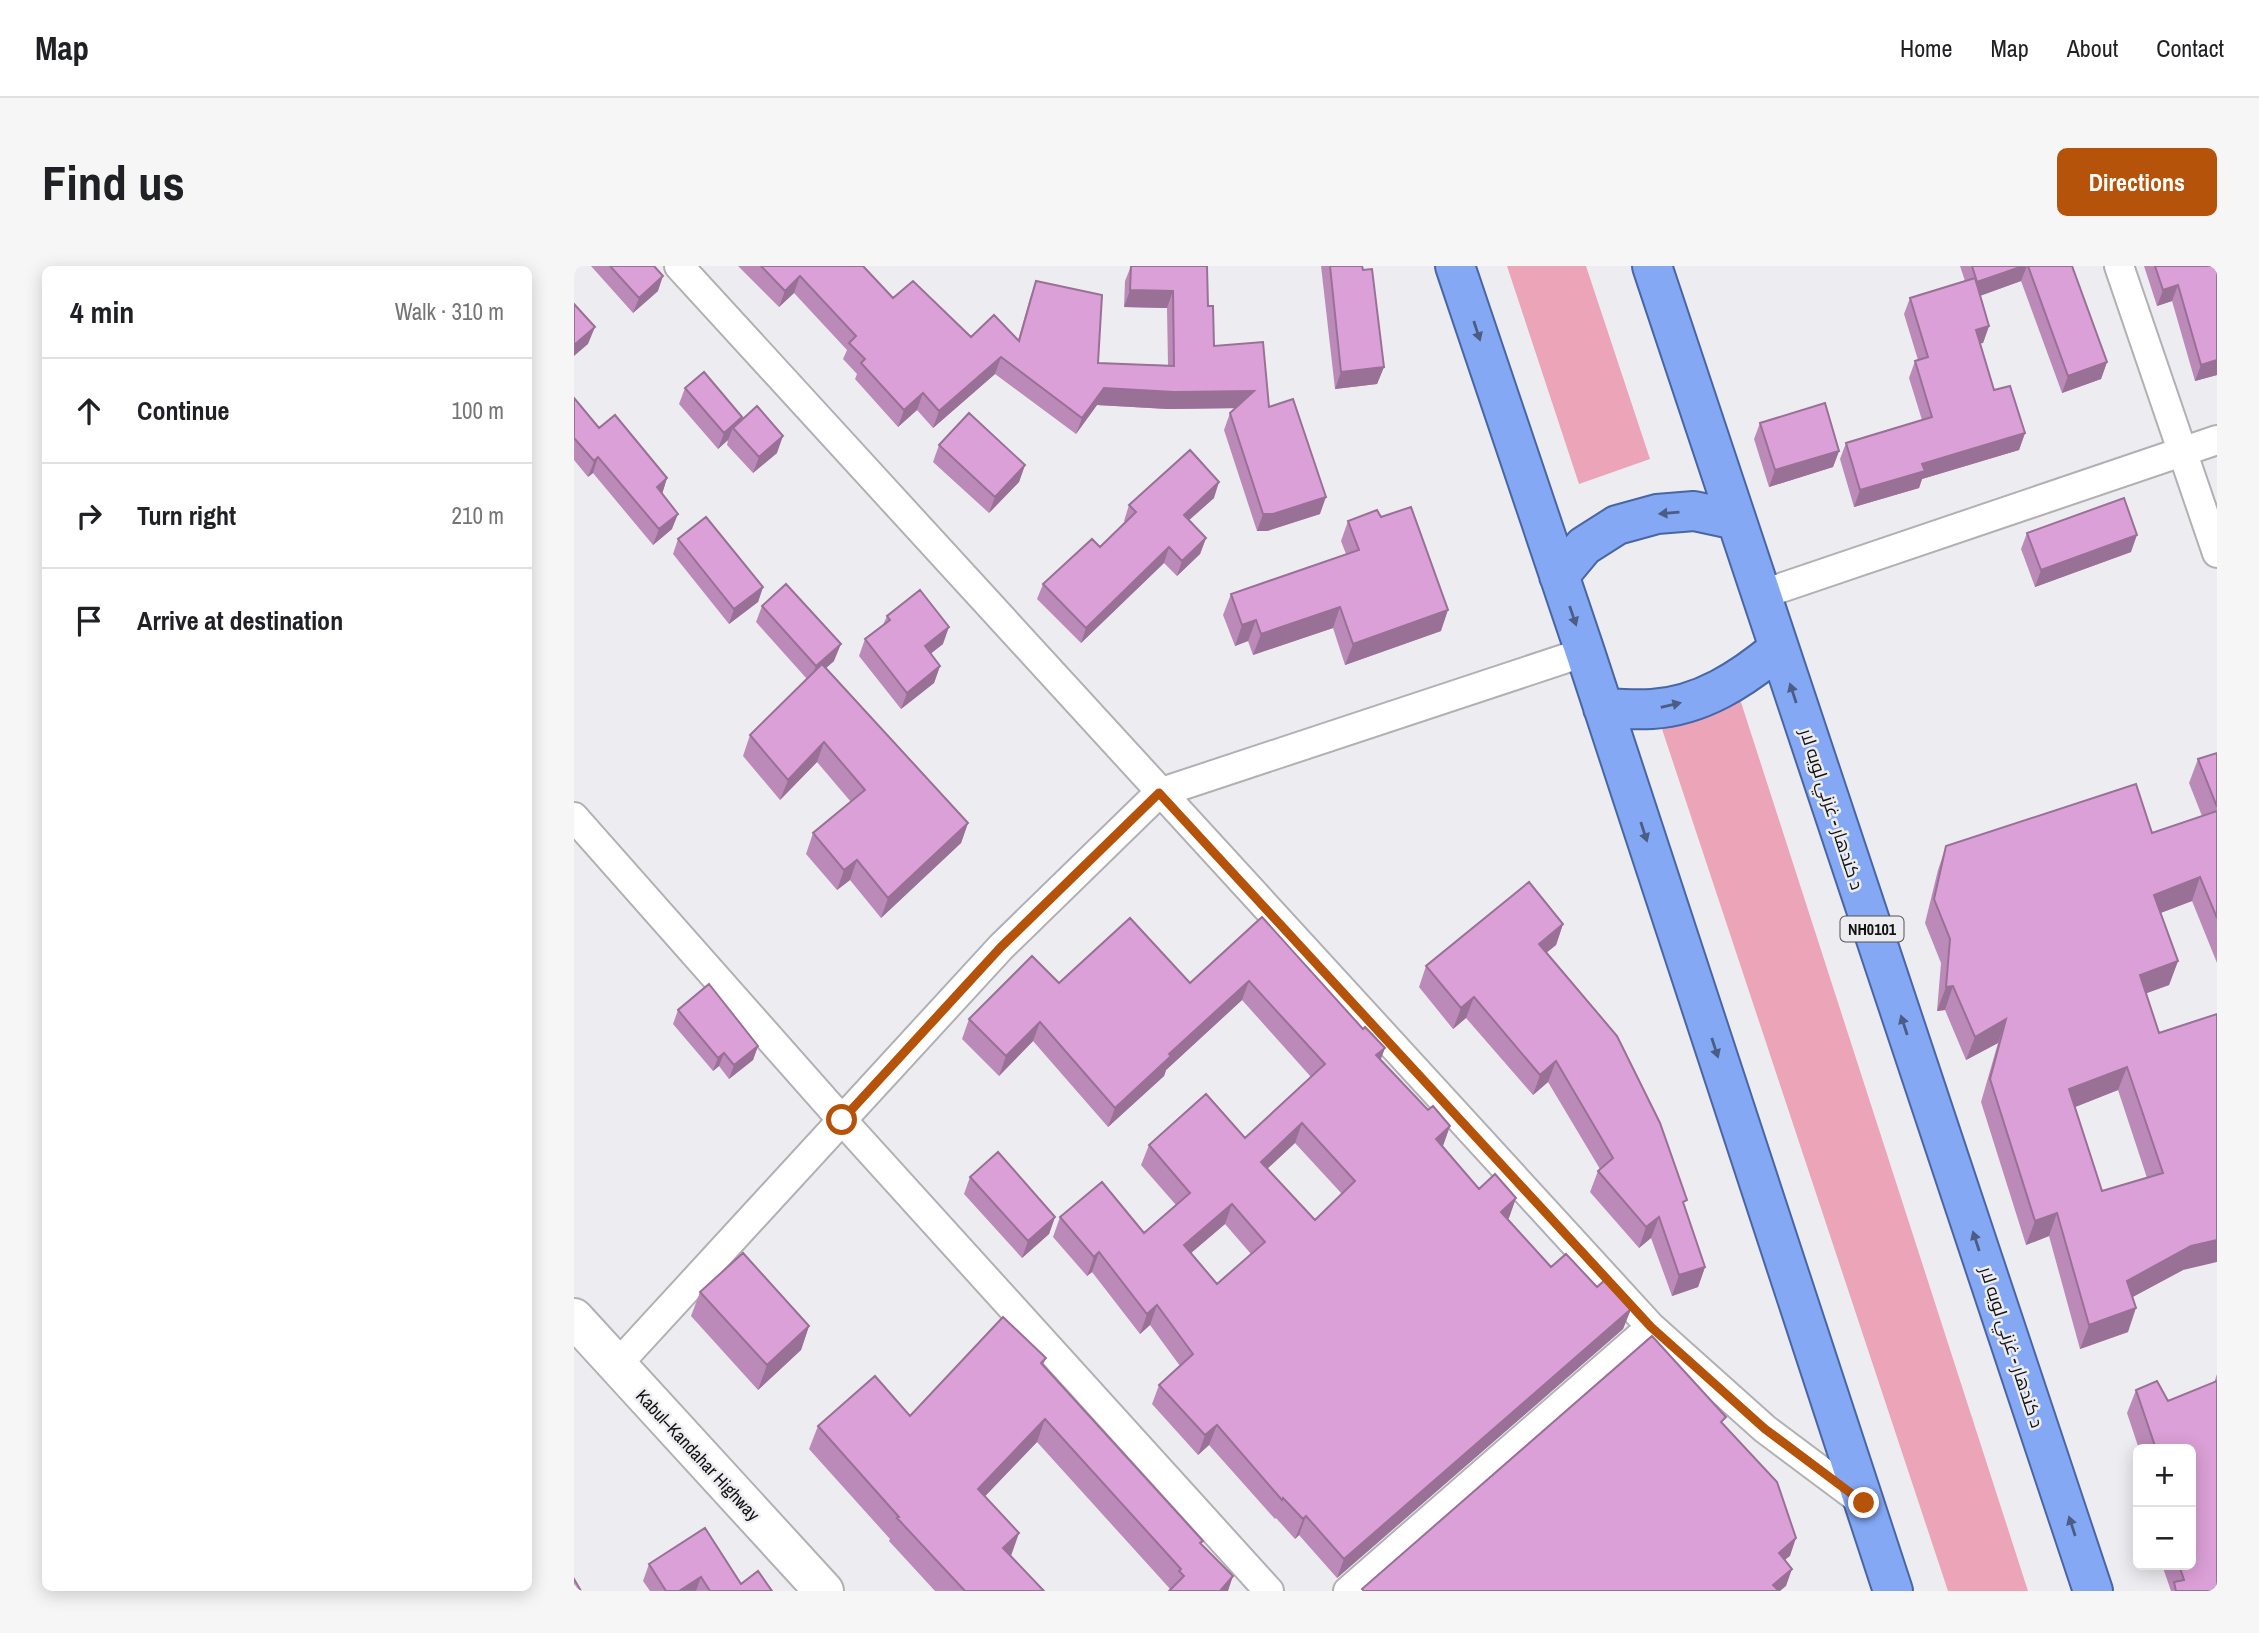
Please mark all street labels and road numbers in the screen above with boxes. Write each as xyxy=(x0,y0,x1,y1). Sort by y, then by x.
street label: د کندهار - غزني لويه لار xyxy=(1792,724,1870,894)
road number: NH0101 xyxy=(1840,916,1904,942)
street label: د کندهار - غزني لويه لار xyxy=(1972,1262,2050,1432)
street label: Kabul–Kandahar Highway xyxy=(630,1384,766,1527)

